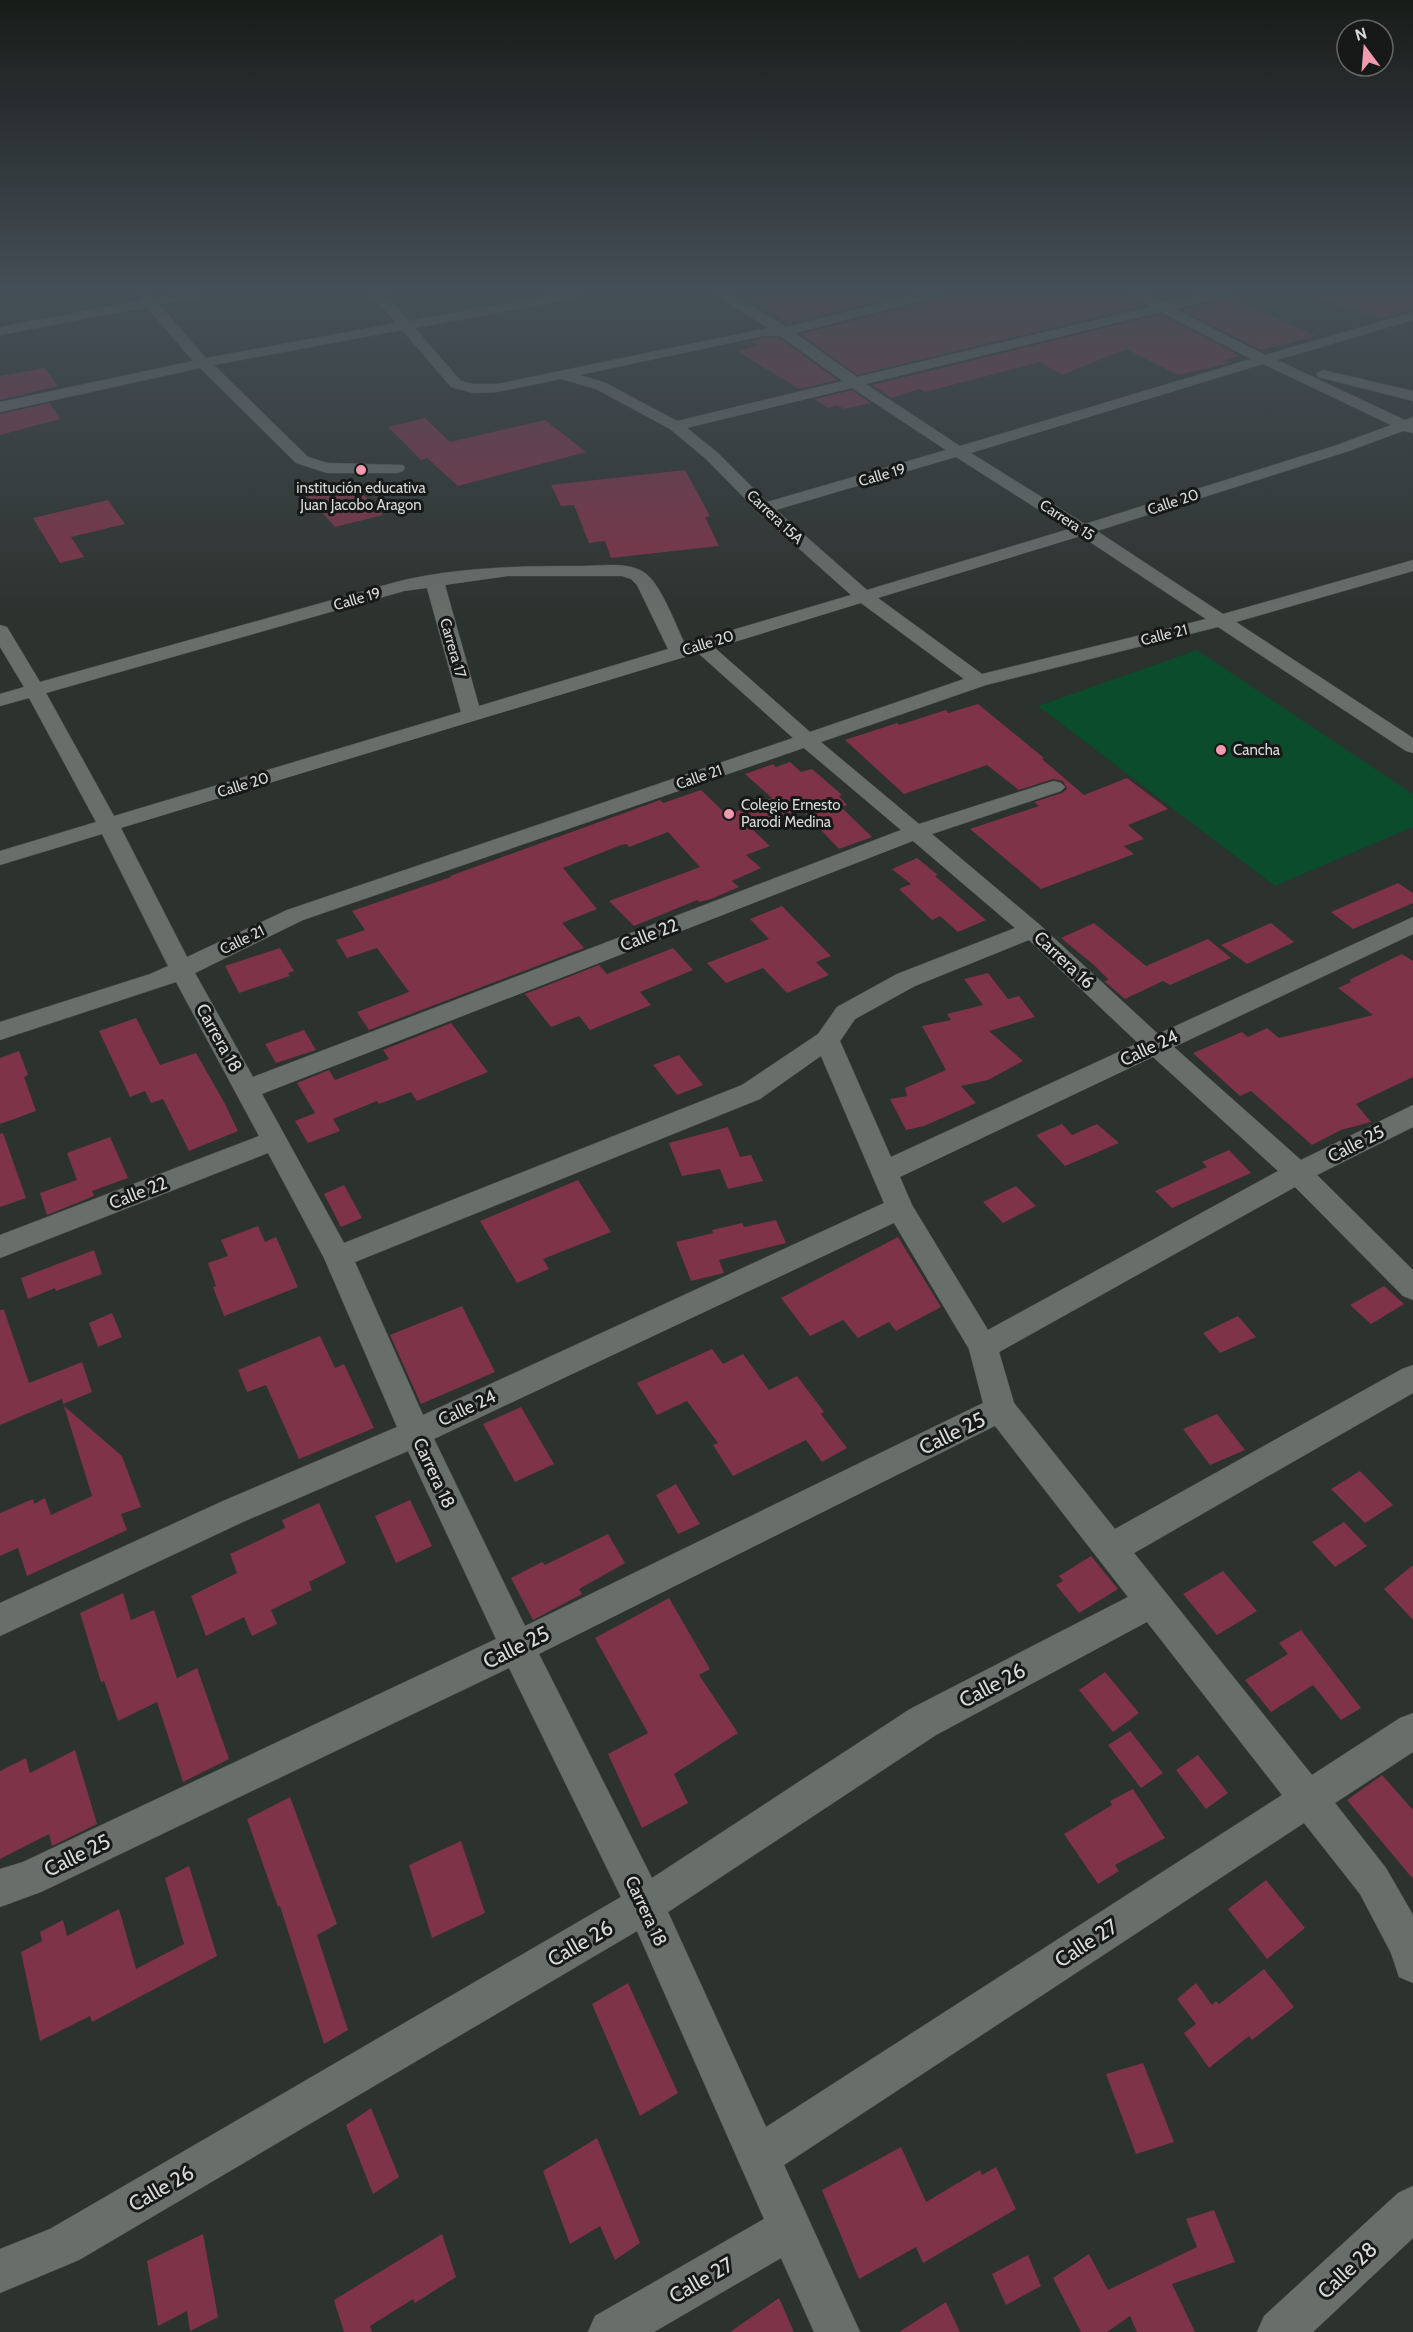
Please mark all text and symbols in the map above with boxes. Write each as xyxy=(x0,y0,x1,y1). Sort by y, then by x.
north arrow xyxy=(1335,18,1395,78)
text: N xyxy=(1353,23,1369,45)
street label: Calle 19 xyxy=(856,460,908,490)
marker: institución educativa Juan Jacobo Aragon xyxy=(354,463,368,477)
place label: institución educativa Juan Jacobo Aragon xyxy=(296,479,426,514)
street label: Calle 20 xyxy=(1145,485,1201,519)
street label: Carrera 15A xyxy=(743,486,808,548)
street label: Carrera 15 xyxy=(1036,496,1098,544)
street label: Calle 19 xyxy=(331,584,383,614)
street label: Carrera 17 xyxy=(436,616,470,680)
street label: Calle 21 xyxy=(1139,621,1189,649)
street label: Calle 20 xyxy=(680,627,736,659)
place label: Cancha xyxy=(1233,741,1281,759)
marker: Cancha xyxy=(1214,743,1228,757)
street label: Calle 21 xyxy=(674,761,724,793)
street label: Calle 20 xyxy=(215,769,271,801)
place label: Colegio Ernesto Parodi Medina xyxy=(741,796,840,831)
marker: Colegio Ernesto Parodi Medina xyxy=(722,807,736,821)
street label: Calle 22 xyxy=(617,914,681,956)
street label: Calle 21 xyxy=(217,922,267,958)
street label: Carrera 16 xyxy=(1029,927,1099,993)
street label: Carrera 18 xyxy=(191,1000,247,1076)
street label: Calle 24 xyxy=(1117,1025,1181,1071)
street label: Calle 25 xyxy=(1324,1120,1388,1168)
street label: Calle 22 xyxy=(106,1172,170,1214)
street label: Calle 24 xyxy=(435,1385,499,1431)
street label: Calle 25 xyxy=(915,1406,989,1460)
street label: Carrera 18 xyxy=(408,1434,460,1512)
street label: Calle 25 xyxy=(479,1620,553,1674)
street label: Calle 26 xyxy=(955,1657,1029,1713)
street label: Calle 25 xyxy=(40,1828,114,1882)
street label: Carrera 18 xyxy=(620,1872,672,1950)
street label: Calle 27 xyxy=(1050,1913,1122,1973)
street label: Calle 26 xyxy=(543,1914,617,1972)
street label: Calle 26 xyxy=(124,2159,198,2217)
street label: Calle 28 xyxy=(1312,2236,1382,2304)
street label: Calle 27 xyxy=(664,2251,738,2308)

